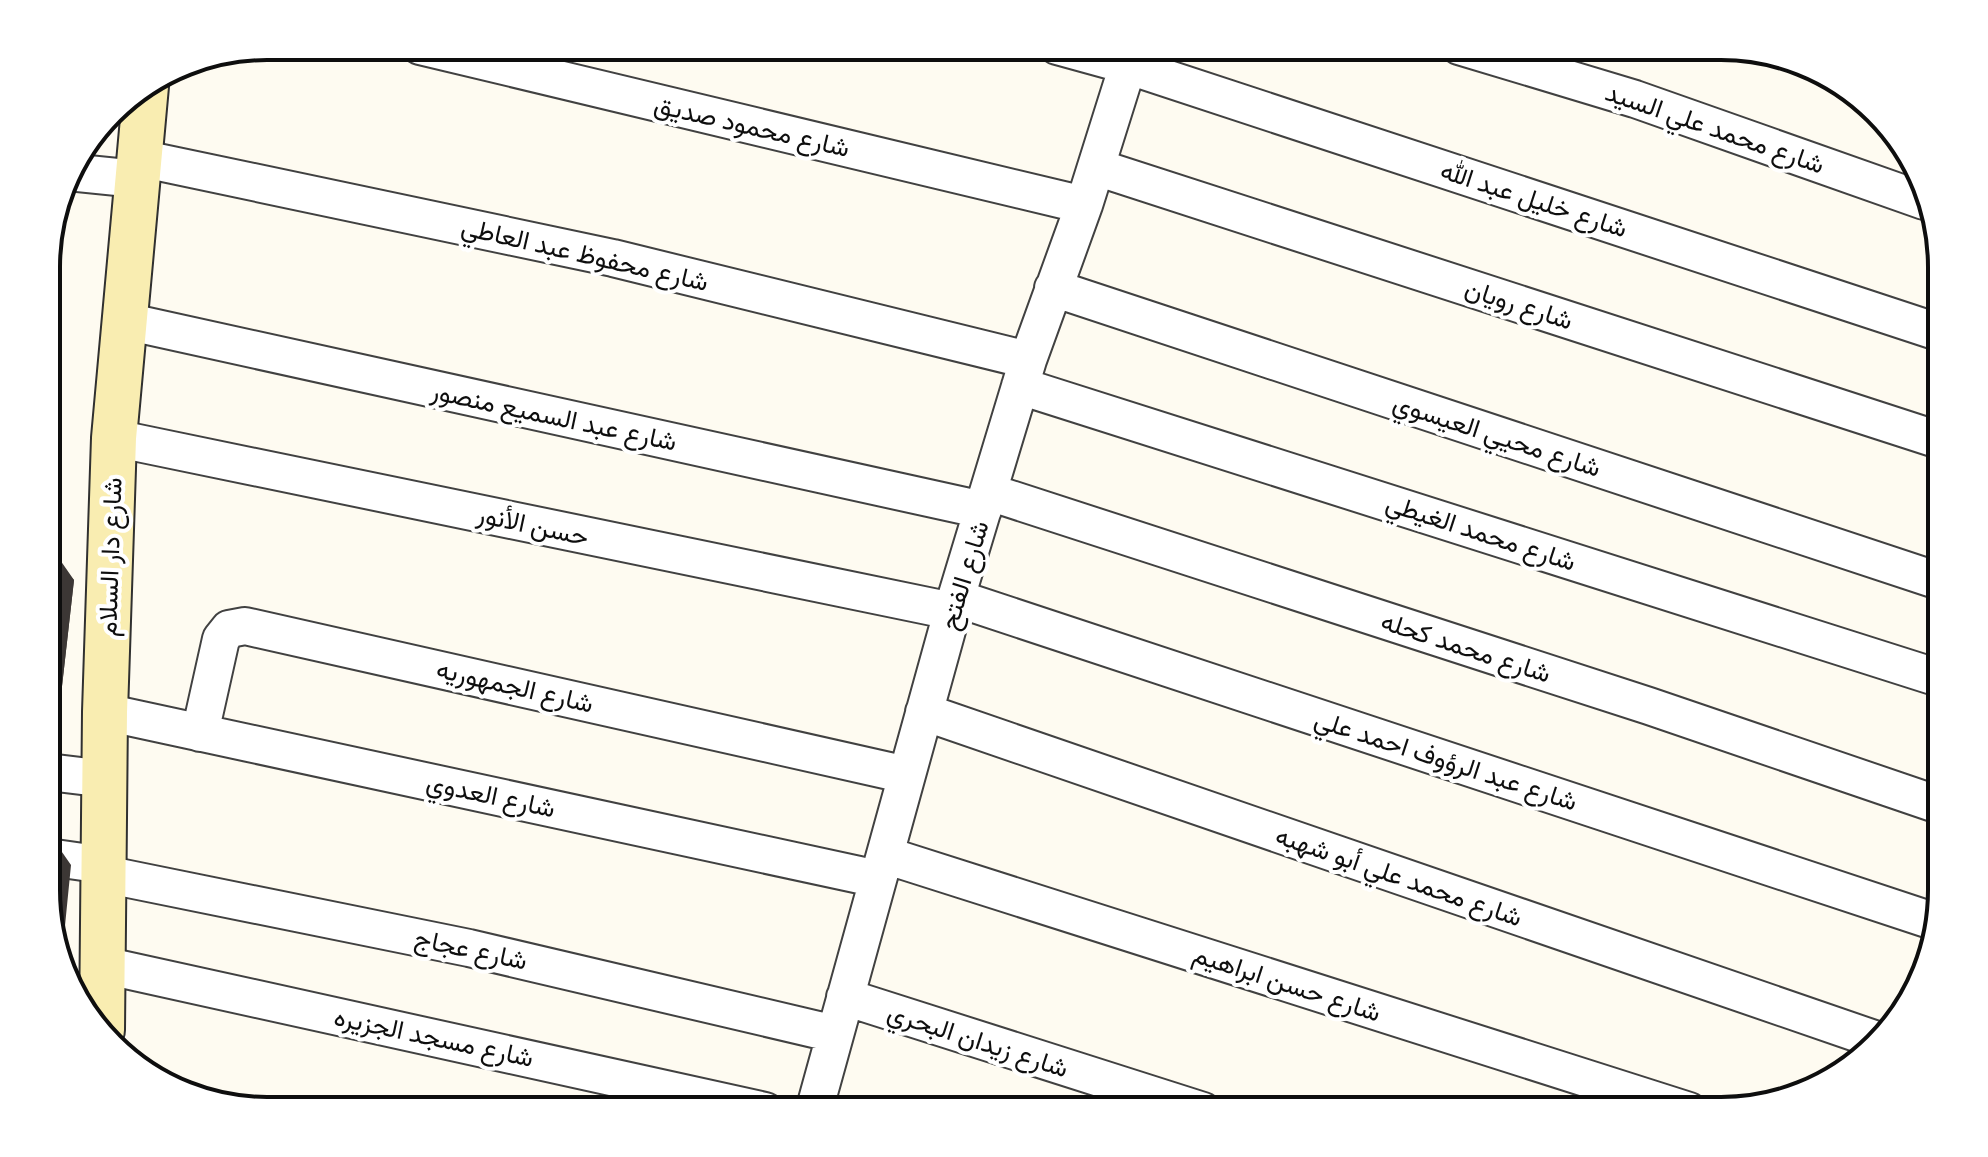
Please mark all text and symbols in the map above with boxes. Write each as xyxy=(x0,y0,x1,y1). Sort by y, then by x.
street label: شارع محمد علي السيد xyxy=(1600,77,1828,185)
street label: شارع محمود صديق xyxy=(651,90,852,166)
street label: شارع خليل عبد الله xyxy=(1436,155,1631,246)
street label: شارع محفوظ عبد العاطي xyxy=(457,212,711,303)
street label: شارع رويان xyxy=(1460,273,1576,338)
street label: شارع عبد السميع منصور xyxy=(427,376,679,460)
street label: شارع محيي العيسوي xyxy=(1388,388,1604,488)
street label: شارع دار السلام xyxy=(93,477,131,637)
street label: شارع محمد الغيطي xyxy=(1380,488,1579,583)
street label: حسن الأنور xyxy=(473,498,592,552)
street label: شارع الفتح xyxy=(934,517,998,634)
street label: شارع محمد كحله xyxy=(1376,606,1554,691)
street label: شارع الجمهوريه xyxy=(433,654,596,722)
street label: شارع عبد الرؤوف احمد علي xyxy=(1309,704,1581,822)
street label: شارع العدوي xyxy=(423,768,558,829)
street label: شارع محمد علي أبو شهبه xyxy=(1270,820,1526,938)
street label: شارع عجاج xyxy=(411,923,530,978)
street label: شارع حسن ابراهيم xyxy=(1189,939,1384,1030)
street label: شارع زيدان البحري xyxy=(882,998,1072,1089)
street label: شارع مسجد الجزيره xyxy=(331,1002,536,1076)

